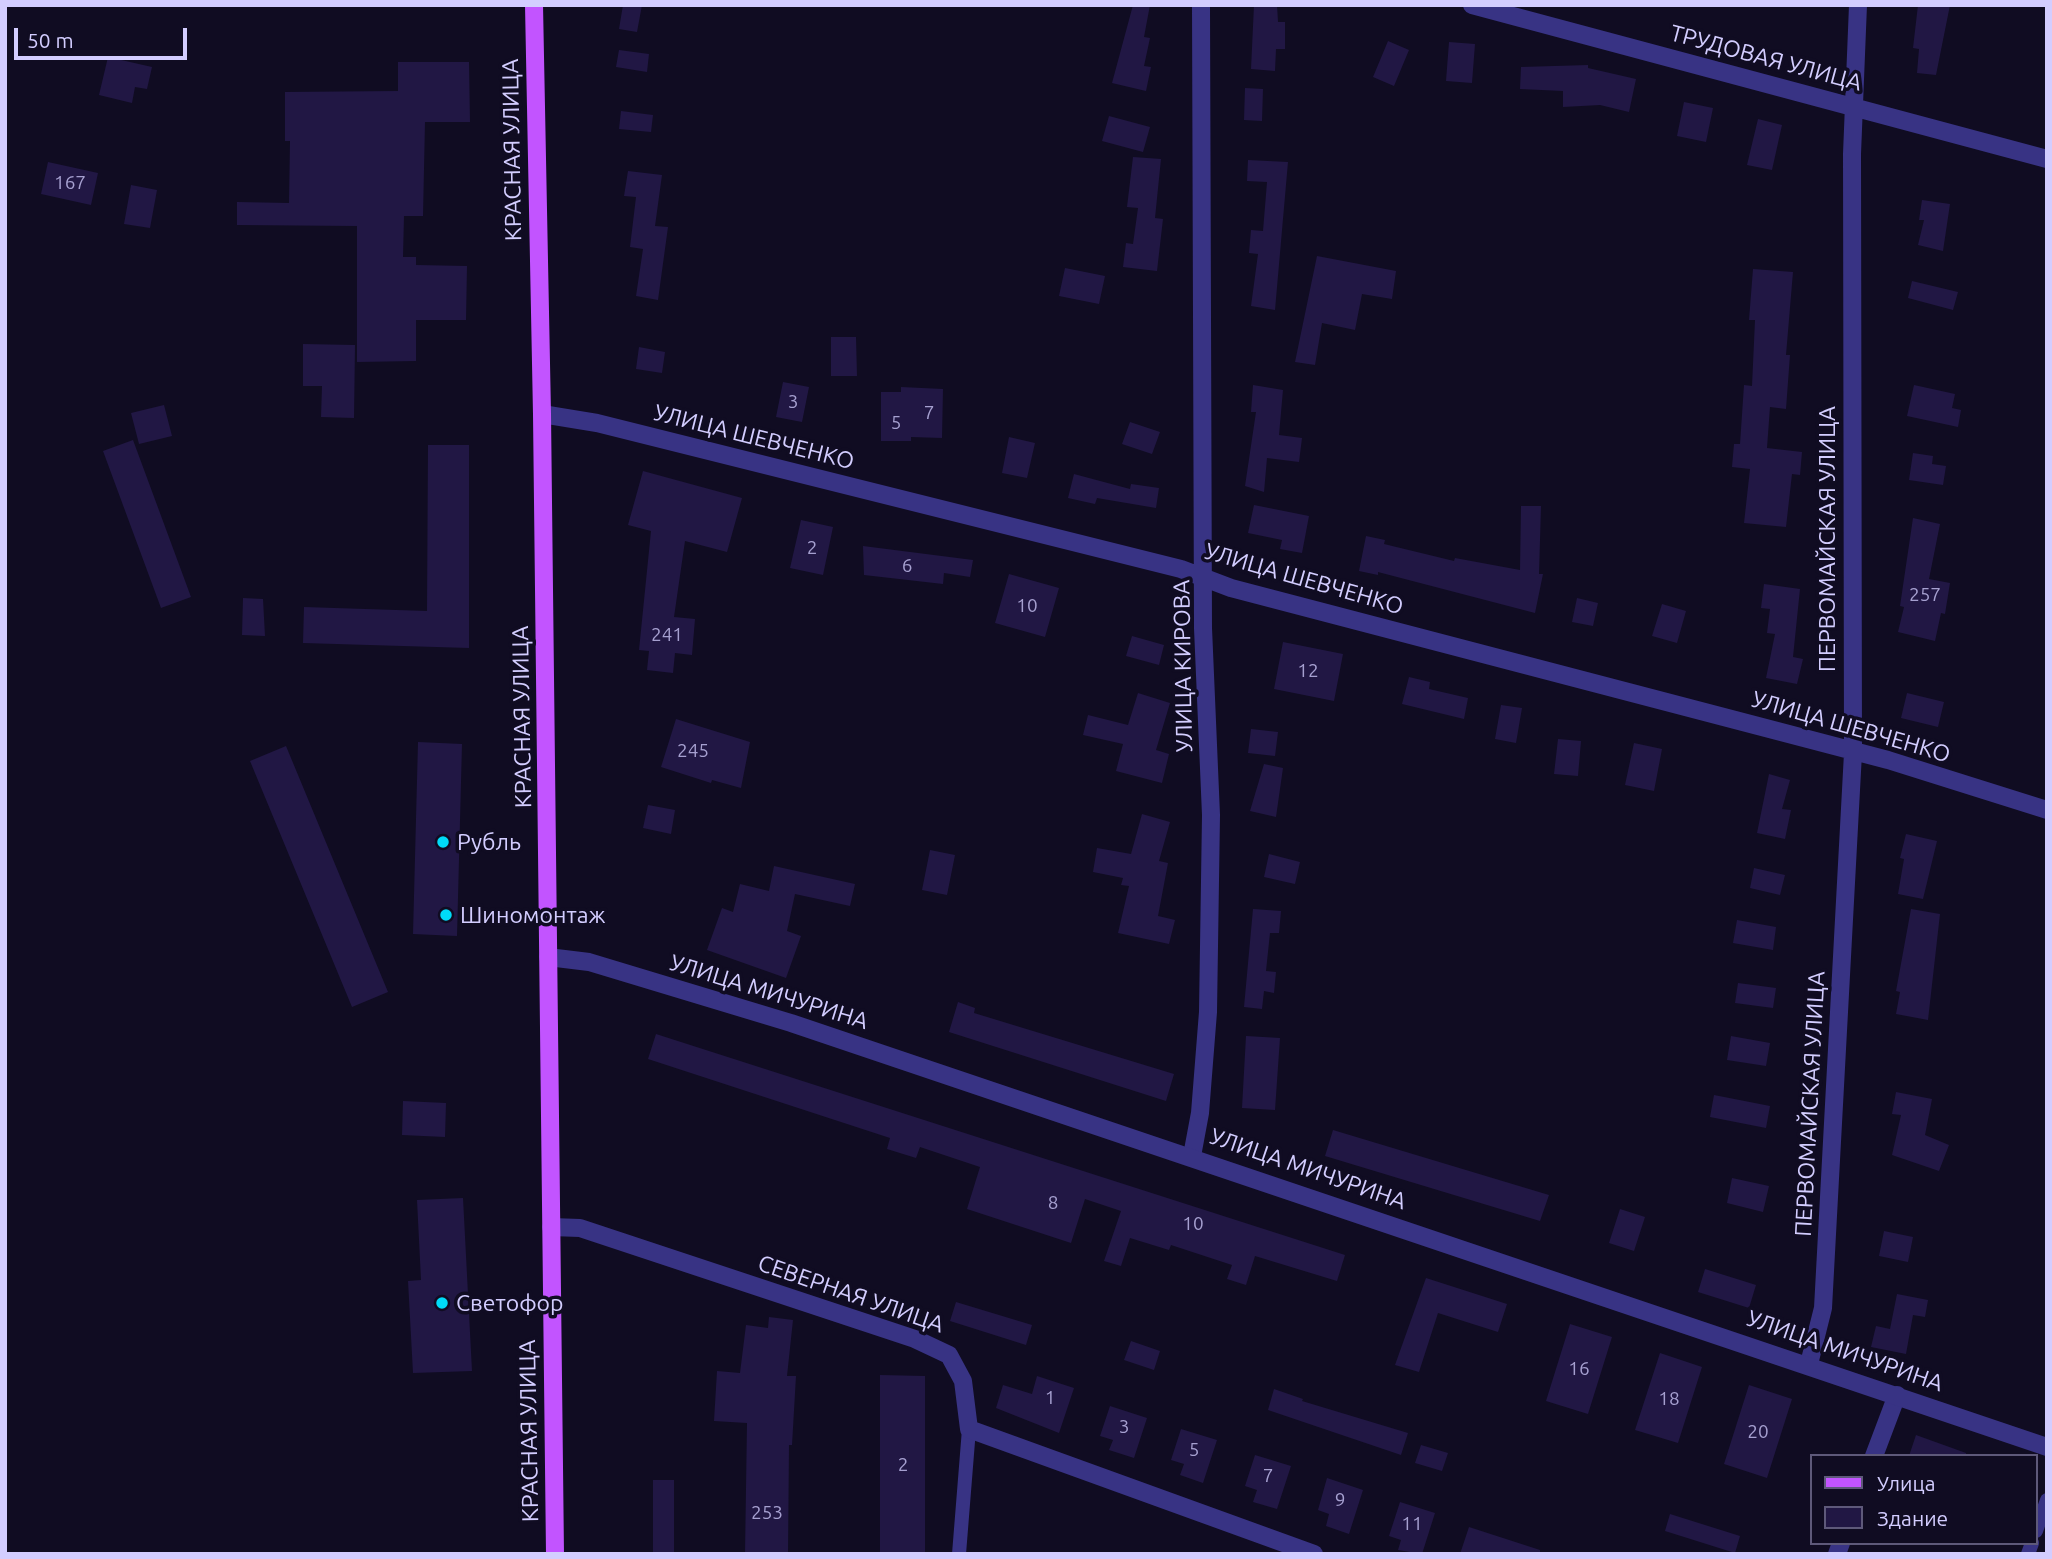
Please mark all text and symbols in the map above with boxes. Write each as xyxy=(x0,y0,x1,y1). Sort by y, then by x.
scale bar xyxy=(18,14,191,58)
street label: ТРУДОВАЯ УЛИЦА xyxy=(1667,19,1865,97)
text: 50 m xyxy=(27,28,74,52)
street label: КРАСНАЯ УЛИЦА xyxy=(497,59,527,241)
house number: 167 xyxy=(54,172,86,194)
house number: 3 xyxy=(788,391,798,413)
street label: УЛИЦА ШЕВЧЕНКО xyxy=(651,399,857,475)
house number: 7 xyxy=(924,402,934,424)
street label: ПЕРВОМАЙСКАЯ УЛИЦА xyxy=(1813,406,1841,672)
house number: 5 xyxy=(891,412,901,434)
house number: 2 xyxy=(807,537,817,559)
street label: УЛИЦА ШЕВЧЕНКО xyxy=(1202,537,1406,621)
house number: 6 xyxy=(902,555,912,577)
street label: УЛИЦА КИРОВА xyxy=(1168,579,1198,753)
house number: 257 xyxy=(1909,584,1941,606)
house number: 10 xyxy=(1016,595,1038,617)
house number: 241 xyxy=(651,624,683,646)
street label: КРАСНАЯ УЛИЦА xyxy=(507,626,537,808)
house number: 12 xyxy=(1297,660,1319,682)
street label: УЛИЦА ШЕВЧЕНКО xyxy=(1749,685,1953,769)
house number: 245 xyxy=(677,740,709,762)
place label: Рубль xyxy=(457,828,521,856)
marker: Рубль xyxy=(435,834,451,850)
place label: Шиномонтаж xyxy=(460,901,606,929)
marker: Шиномонтаж xyxy=(438,907,454,923)
street label: УЛИЦА МИЧУРИНА xyxy=(667,949,871,1035)
street label: ПЕРВОМАЙСКАЯ УЛИЦА xyxy=(1789,971,1831,1237)
street label: УЛИЦА МИЧУРИНА xyxy=(1206,1122,1410,1216)
house number: 8 xyxy=(1048,1192,1058,1214)
house number: 10 xyxy=(1182,1213,1204,1235)
street label: СЕВЕРНАЯ УЛИЦА xyxy=(754,1249,948,1339)
place label: Светофор xyxy=(456,1289,564,1317)
marker: Светофор xyxy=(434,1295,450,1311)
street label: УЛИЦА МИЧУРИНА xyxy=(1743,1304,1947,1398)
street label: КРАСНАЯ УЛИЦА xyxy=(514,1340,544,1522)
house number: 16 xyxy=(1568,1358,1590,1380)
house number: 1 xyxy=(1045,1387,1055,1409)
house number: 18 xyxy=(1658,1388,1680,1410)
house number: 3 xyxy=(1119,1416,1129,1438)
house number: 20 xyxy=(1747,1421,1769,1443)
house number: 5 xyxy=(1189,1439,1199,1461)
house number: 2 xyxy=(898,1454,908,1476)
legend xyxy=(1811,1454,2038,1545)
house number: 7 xyxy=(1263,1465,1273,1487)
text: Улица xyxy=(1877,1471,1935,1495)
house number: 9 xyxy=(1335,1489,1345,1511)
house number: 253 xyxy=(751,1502,783,1524)
text: Здание xyxy=(1877,1506,1948,1530)
house number: 11 xyxy=(1401,1513,1423,1535)

